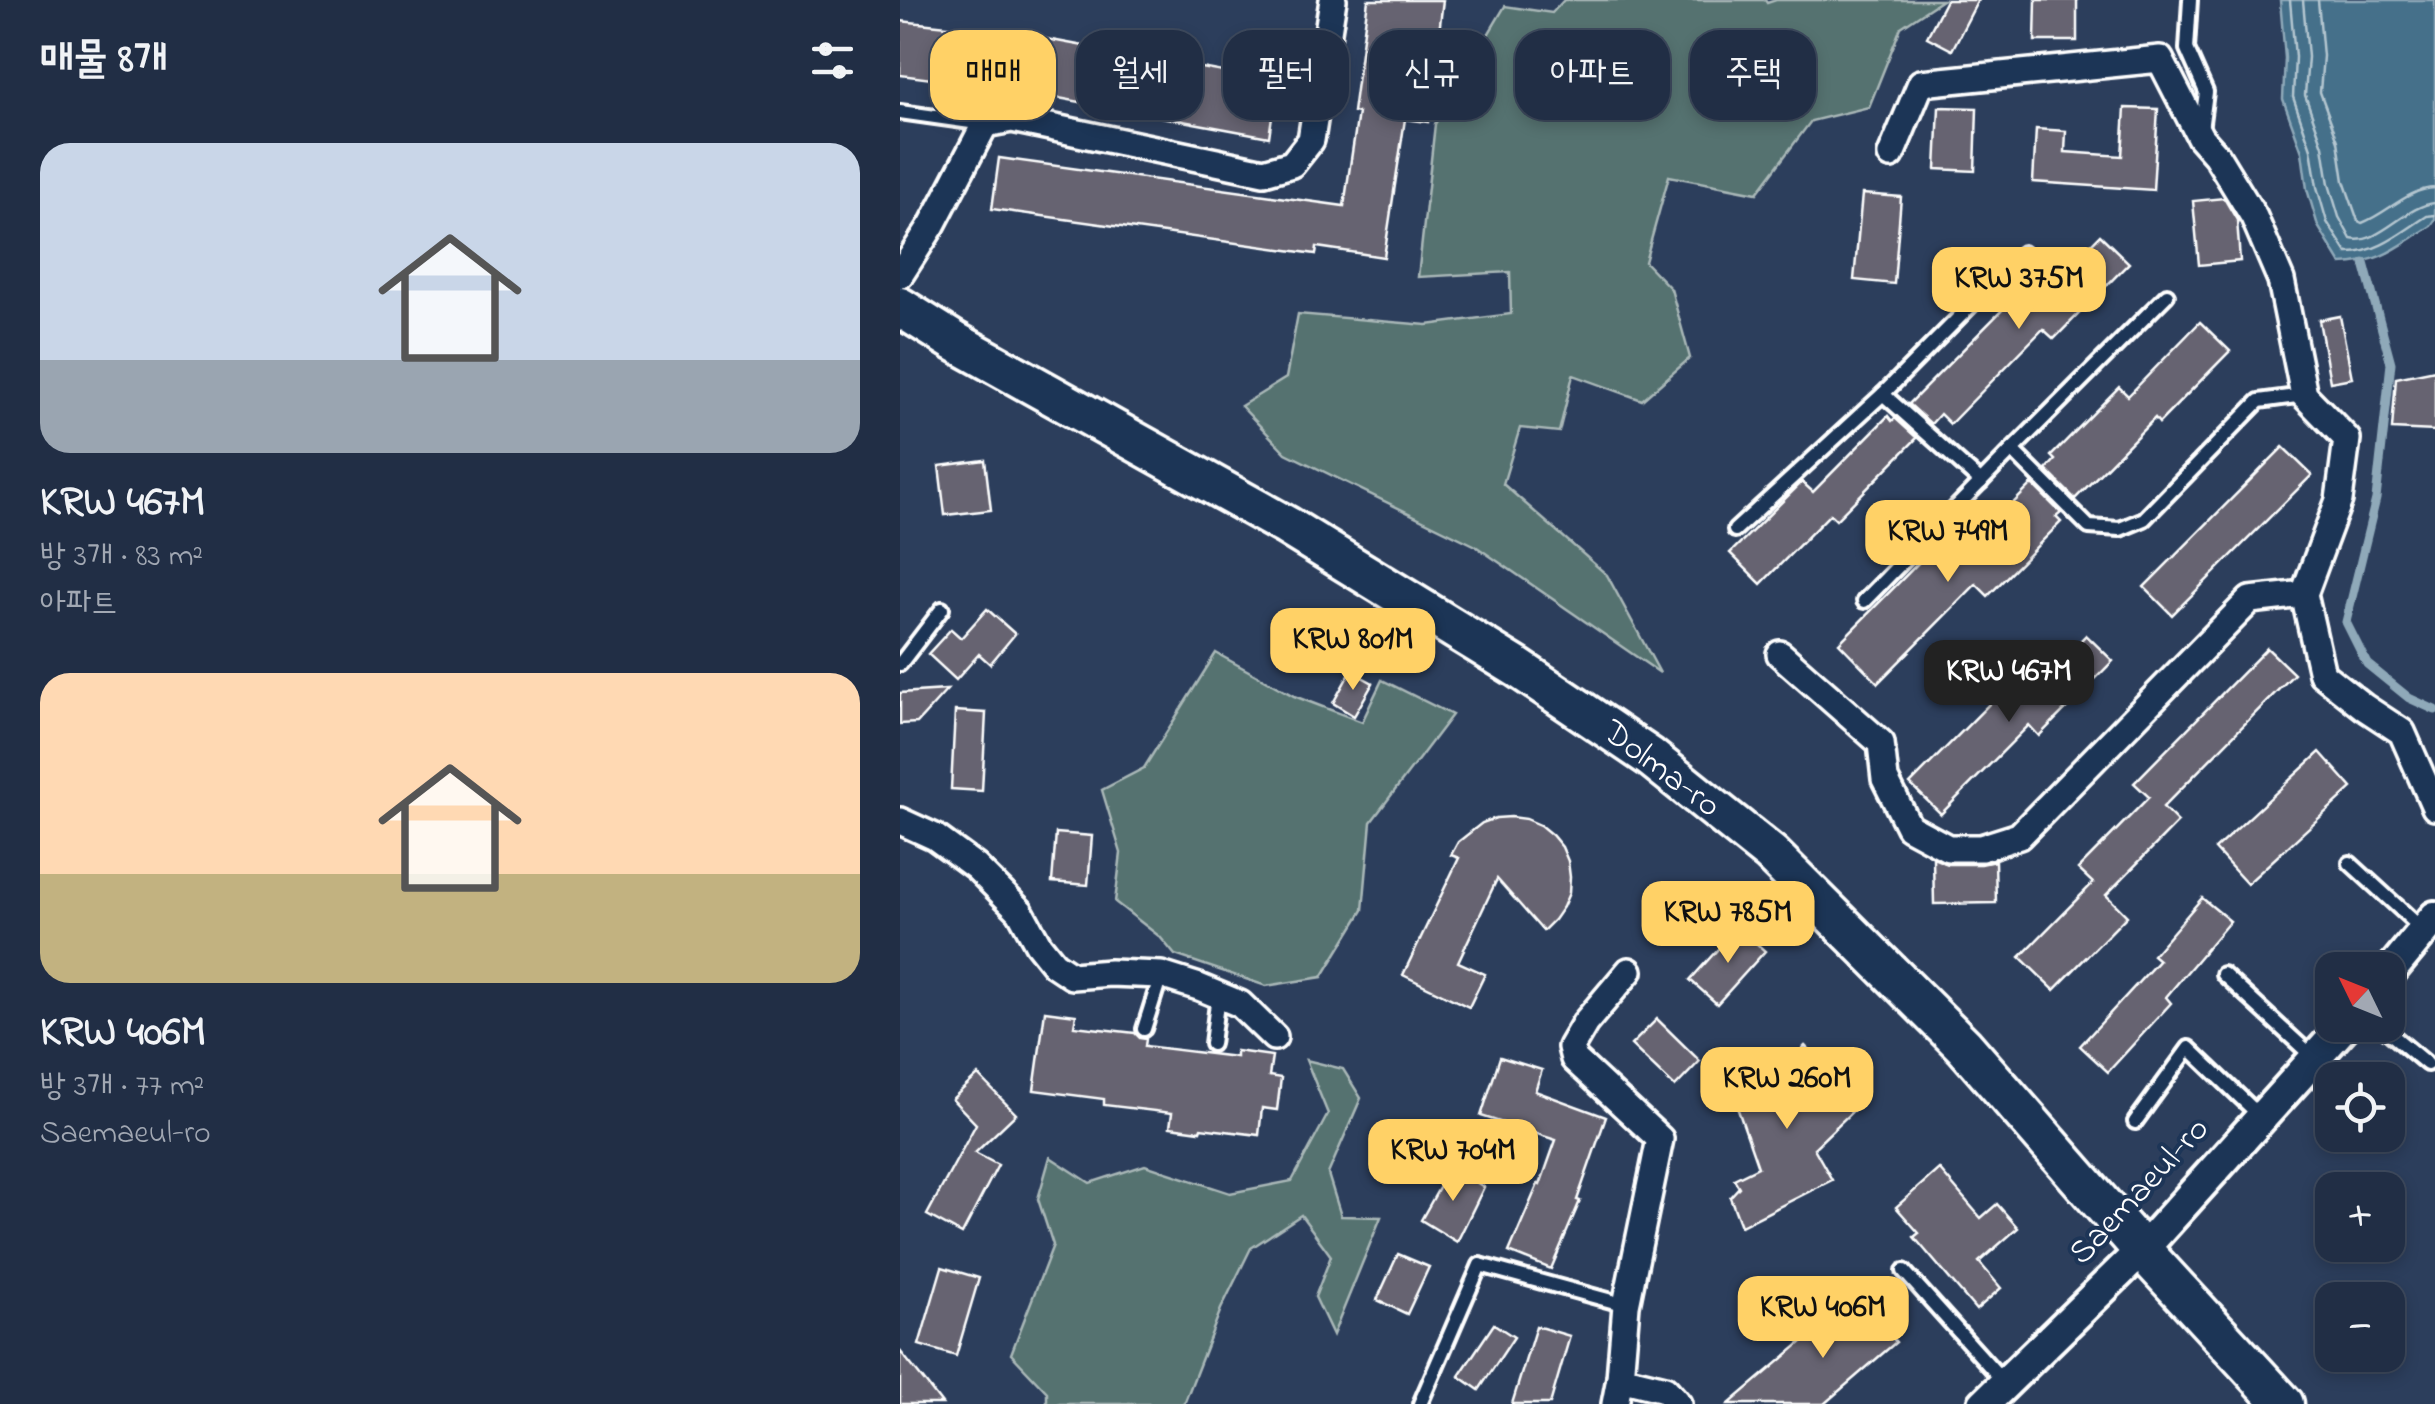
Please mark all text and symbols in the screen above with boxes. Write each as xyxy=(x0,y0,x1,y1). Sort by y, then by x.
text: 매물 8개 xyxy=(40,30,168,91)
chip: 매매 xyxy=(930,30,1056,120)
chip: 월세 xyxy=(1076,30,1203,120)
chip: 필터 xyxy=(1223,30,1349,120)
chip: 신규 xyxy=(1369,30,1495,120)
chip: 아파트 xyxy=(1515,30,1670,120)
chip: 주택 xyxy=(1690,30,1816,120)
icon: filters xyxy=(805,33,860,88)
icon: home xyxy=(360,208,540,388)
pin: KRW 375M xyxy=(1916,247,2122,332)
text: KRW 375M xyxy=(1954,256,2084,303)
text: KRW 467M xyxy=(40,473,205,534)
pin: KRW 749M xyxy=(1845,500,2051,585)
text: KRW 749M xyxy=(1887,509,2009,556)
text: 방 3개 · 83 m² xyxy=(40,534,203,581)
text: 아파트 xyxy=(40,581,117,628)
pin: KRW 801M xyxy=(1250,608,1456,693)
text: KRW 801M xyxy=(1292,617,1414,664)
pin: KRW 467M xyxy=(1906,640,2112,725)
text: KRW 467M xyxy=(1946,649,2072,696)
street label: Dolma-ro xyxy=(1590,708,1731,832)
icon: home xyxy=(360,738,540,918)
pin: KRW 785M xyxy=(1625,881,1831,966)
text: KRW 785M xyxy=(1664,890,1792,937)
north arrow xyxy=(2315,952,2405,1042)
map controls xyxy=(2315,952,2405,1372)
text: KRW 406M xyxy=(40,1003,206,1064)
pin: KRW 260M xyxy=(1684,1047,1890,1132)
text: KRW 260M xyxy=(1722,1056,1852,1103)
button: locate xyxy=(2315,1062,2405,1152)
text: 방 3개 · 77 m² xyxy=(40,1064,204,1111)
street label: Saemaeul-ro xyxy=(2058,1106,2222,1278)
text: Saemaeul-ro xyxy=(40,1111,211,1158)
pin: KRW 704M xyxy=(1350,1119,1556,1204)
text: KRW 704M xyxy=(1390,1128,1516,1175)
button: + xyxy=(2315,1172,2405,1262)
pin: KRW 406M xyxy=(1720,1276,1926,1361)
button: − xyxy=(2315,1282,2405,1372)
text: KRW 406M xyxy=(1760,1285,1886,1332)

